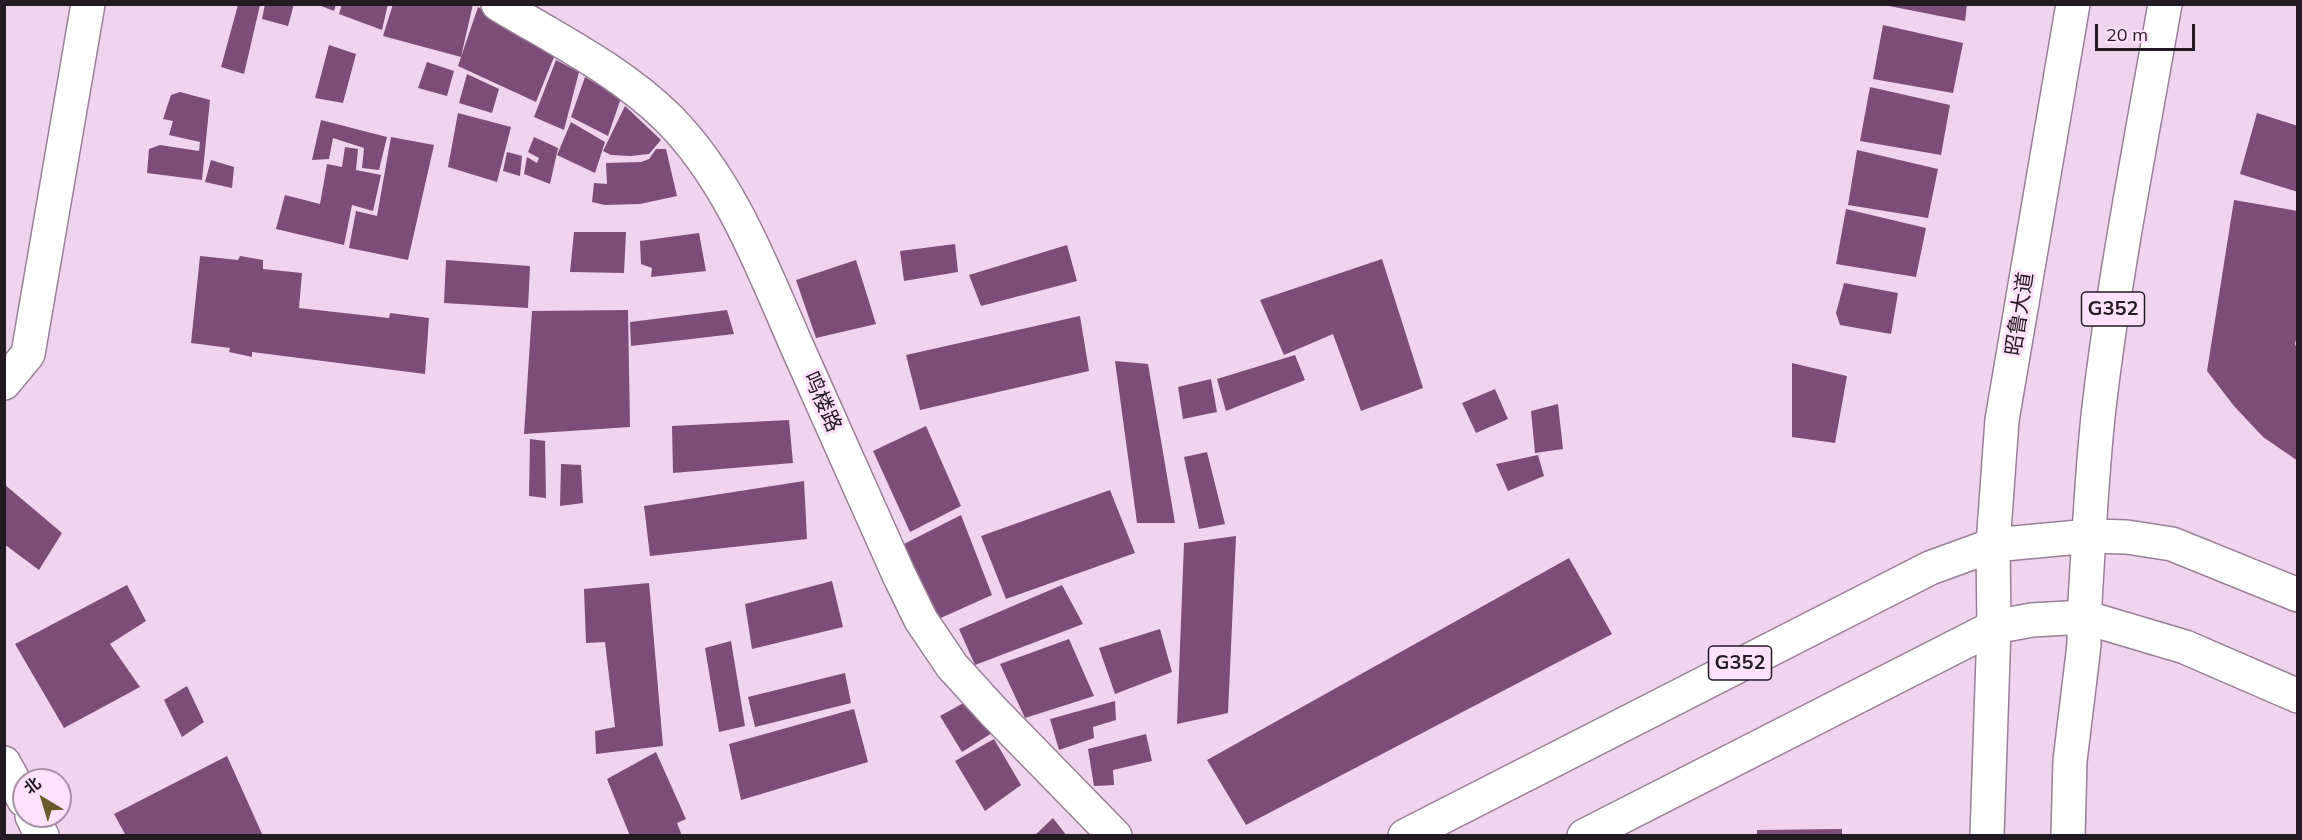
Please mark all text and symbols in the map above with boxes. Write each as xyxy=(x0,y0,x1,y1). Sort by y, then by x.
scale bar xyxy=(2098,12,2198,50)
text: 20 m xyxy=(2106,23,2148,46)
street label: 昭鲁大道 xyxy=(2001,271,2039,357)
road number: G352 xyxy=(2082,292,2144,326)
street label: 鸣楼路 xyxy=(798,368,846,436)
road number: G352 xyxy=(1708,646,1772,680)
north arrow xyxy=(12,768,72,828)
text: 北 xyxy=(20,773,45,798)

